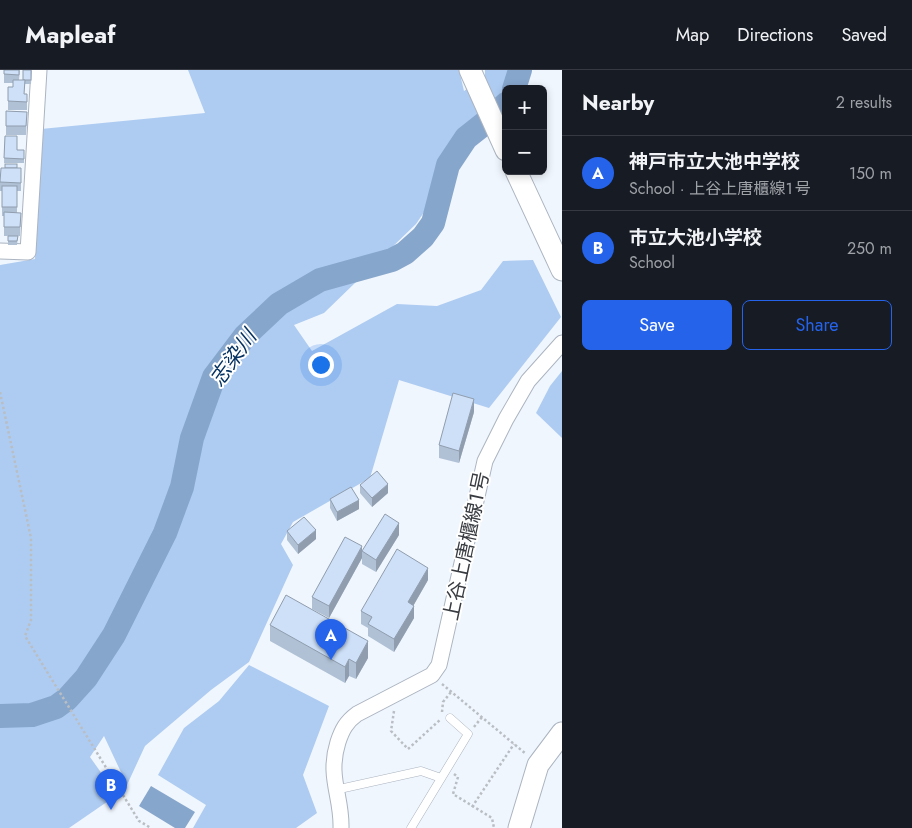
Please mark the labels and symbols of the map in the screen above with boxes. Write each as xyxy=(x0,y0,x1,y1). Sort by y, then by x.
water label: 志染川 xyxy=(202,322,265,392)
your location xyxy=(308,352,334,378)
street label: 上谷上唐櫃線１号 xyxy=(437,469,496,623)
pin: A xyxy=(315,619,347,660)
pin: B xyxy=(95,769,127,810)

